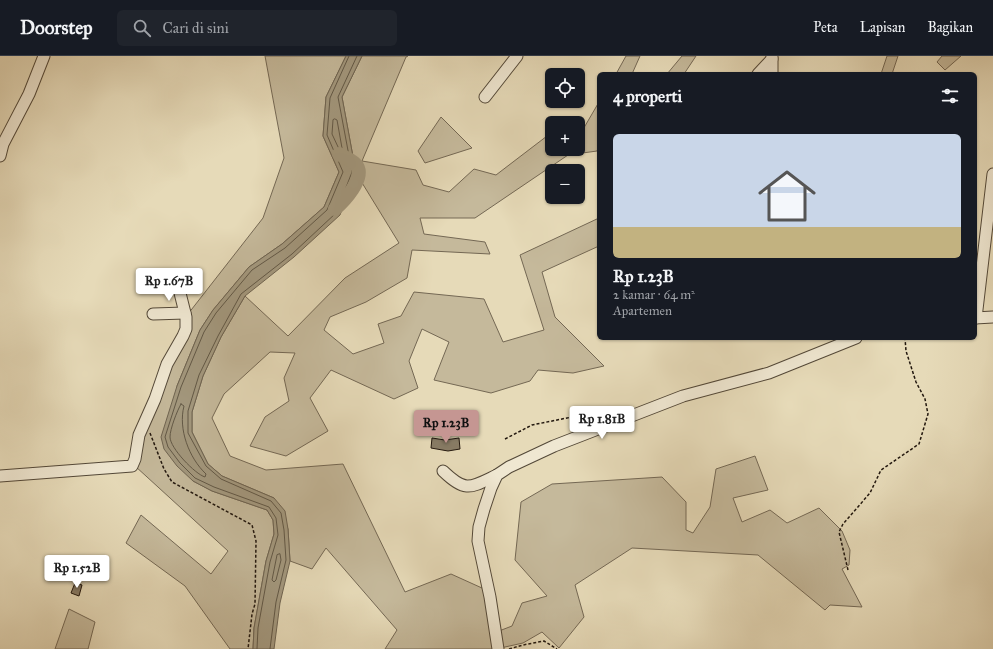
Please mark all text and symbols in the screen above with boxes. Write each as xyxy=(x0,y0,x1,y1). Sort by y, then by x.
search box xyxy=(117,10,397,46)
text: Doorstep xyxy=(20,16,93,39)
icon: search xyxy=(131,17,153,39)
text: Cari di sini xyxy=(163,19,229,37)
text: Peta xyxy=(813,19,838,36)
text: Lapisan xyxy=(860,19,905,36)
text: Bagikan xyxy=(927,19,973,36)
map controls xyxy=(545,68,585,204)
button: locate xyxy=(545,68,585,108)
icon: filters xyxy=(939,85,961,107)
text: 4 properti xyxy=(613,86,682,107)
button: + xyxy=(545,116,585,156)
icon: home xyxy=(751,160,823,232)
button: − xyxy=(545,164,585,204)
text: Rp 1.23B xyxy=(613,266,674,287)
pin: Rp 1.67B xyxy=(128,268,210,302)
text: Rp 1.67B xyxy=(145,273,193,289)
text: 2 kamar · 64 m² xyxy=(613,287,695,303)
text: Apartemen xyxy=(613,303,672,319)
pin: Rp 1.81B xyxy=(561,406,643,440)
pin: Rp 1.23B xyxy=(405,410,487,444)
text: Rp 1.81B xyxy=(579,411,625,427)
text: Rp 1.23B xyxy=(423,415,469,431)
pin: Rp 1.52B xyxy=(36,555,118,589)
text: Rp 1.52B xyxy=(53,560,101,576)

